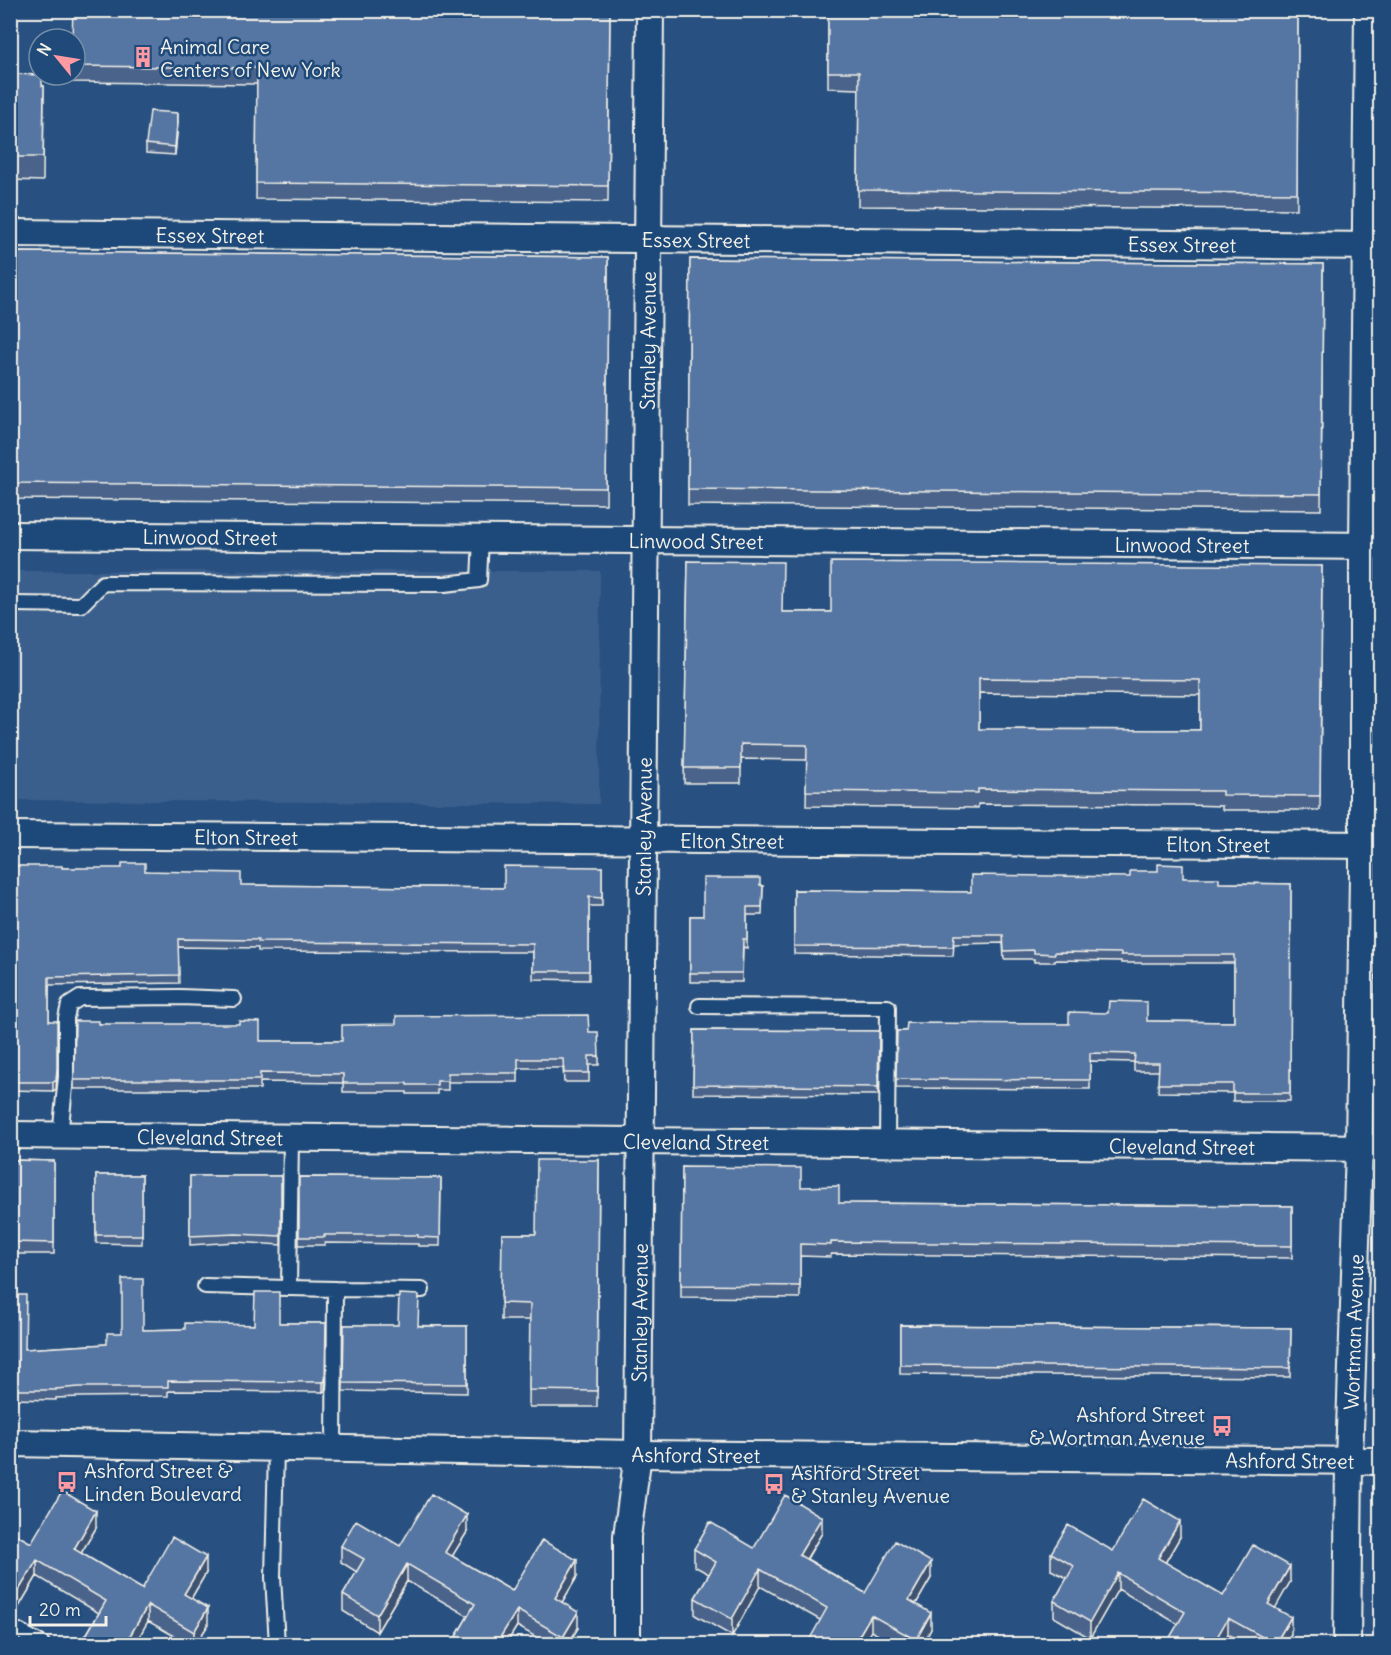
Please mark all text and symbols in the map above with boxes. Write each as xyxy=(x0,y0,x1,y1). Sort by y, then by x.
north arrow xyxy=(27,27,87,87)
place label: Animal Care Centers of New York xyxy=(160,34,341,82)
text: N xyxy=(33,40,55,59)
building icon: Animal Care Centers of New York xyxy=(131,45,155,69)
street label: Essex Street xyxy=(155,222,265,248)
street label: Essex Street xyxy=(641,226,751,253)
street label: Essex Street xyxy=(1127,231,1237,257)
street label: Stanley Avenue xyxy=(634,271,660,410)
street label: Linwood Street xyxy=(142,524,278,550)
street label: Linwood Street xyxy=(628,527,764,554)
street label: Linwood Street xyxy=(1114,531,1250,557)
street label: Stanley Avenue xyxy=(630,757,656,896)
street label: Elton Street xyxy=(194,824,298,850)
street label: Elton Street xyxy=(680,827,784,853)
street label: Elton Street xyxy=(1166,831,1270,857)
street label: Cleveland Street xyxy=(137,1124,284,1150)
street label: Cleveland Street xyxy=(623,1128,770,1155)
street label: Cleveland Street xyxy=(1109,1133,1255,1159)
street label: Stanley Avenue xyxy=(626,1243,652,1382)
street label: Wortman Avenue xyxy=(1338,1254,1368,1410)
place label: Ashford Street & Wortman Avenue xyxy=(1029,1402,1205,1450)
bus stop icon: Ashford Street & Wortman Avenue xyxy=(1210,1414,1234,1438)
street label: Ashford Street xyxy=(631,1441,761,1468)
street label: Ashford Street xyxy=(1225,1447,1355,1473)
place label: Ashford Street & Linden Boulevard xyxy=(84,1458,242,1506)
place label: Ashford Street & Stanley Avenue xyxy=(791,1460,950,1508)
bus stop icon: Ashford Street & Linden Boulevard xyxy=(55,1470,79,1494)
bus stop icon: Ashford Street & Stanley Avenue xyxy=(762,1472,786,1496)
scale bar xyxy=(30,1589,106,1627)
text: 20 m xyxy=(39,1598,81,1621)

